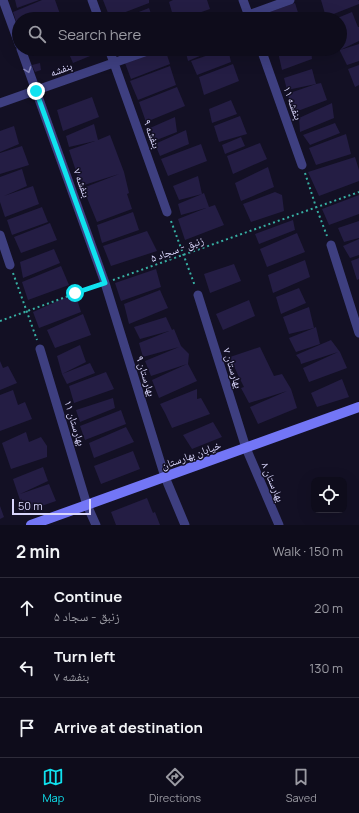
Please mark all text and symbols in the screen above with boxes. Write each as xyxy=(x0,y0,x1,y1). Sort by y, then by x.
search box xyxy=(12,12,347,56)
icon: search xyxy=(26,23,48,45)
text: Search here xyxy=(58,24,141,45)
street label: بنفشه xyxy=(48,58,74,79)
one-way arrow xyxy=(24,66,32,73)
route end xyxy=(27,82,45,100)
street label: بنفشه ۱۱ xyxy=(280,84,306,122)
street label: بنفشه ۹ xyxy=(140,117,165,150)
street label: بنفشه ۷ xyxy=(70,166,95,199)
street label: زنبق - سجاد ۵ xyxy=(148,232,206,265)
route start xyxy=(66,284,84,302)
street label: بهارستان ۷ xyxy=(220,346,247,390)
street label: بهارستان ۹ xyxy=(133,354,160,398)
street label: بهارستان ۱۱ xyxy=(61,398,89,447)
street label: خیابان بهارستان xyxy=(159,437,223,472)
street label: بهارستان ۸ xyxy=(258,460,289,504)
map controls xyxy=(311,477,347,513)
button: locate xyxy=(311,477,347,513)
scale bar xyxy=(12,497,91,516)
text: 50 m xyxy=(18,498,43,513)
text: 2 min xyxy=(16,540,60,563)
text: Walk · 150 m xyxy=(272,542,343,560)
text: Continue xyxy=(54,586,122,607)
icon: ahead xyxy=(16,597,38,619)
text: 20 m xyxy=(314,599,343,617)
text: زنبق - سجاد ۵ xyxy=(54,607,120,625)
text: Turn left xyxy=(54,646,116,667)
icon: left xyxy=(16,657,38,679)
text: 130 m xyxy=(309,659,343,677)
text: بنفشه ۷ xyxy=(54,667,89,685)
icon: arrive xyxy=(16,717,38,739)
text: Arrive at destination xyxy=(54,717,203,738)
tab: Map xyxy=(42,766,64,805)
tab: Directions xyxy=(149,766,201,805)
tab: Saved xyxy=(286,766,317,805)

